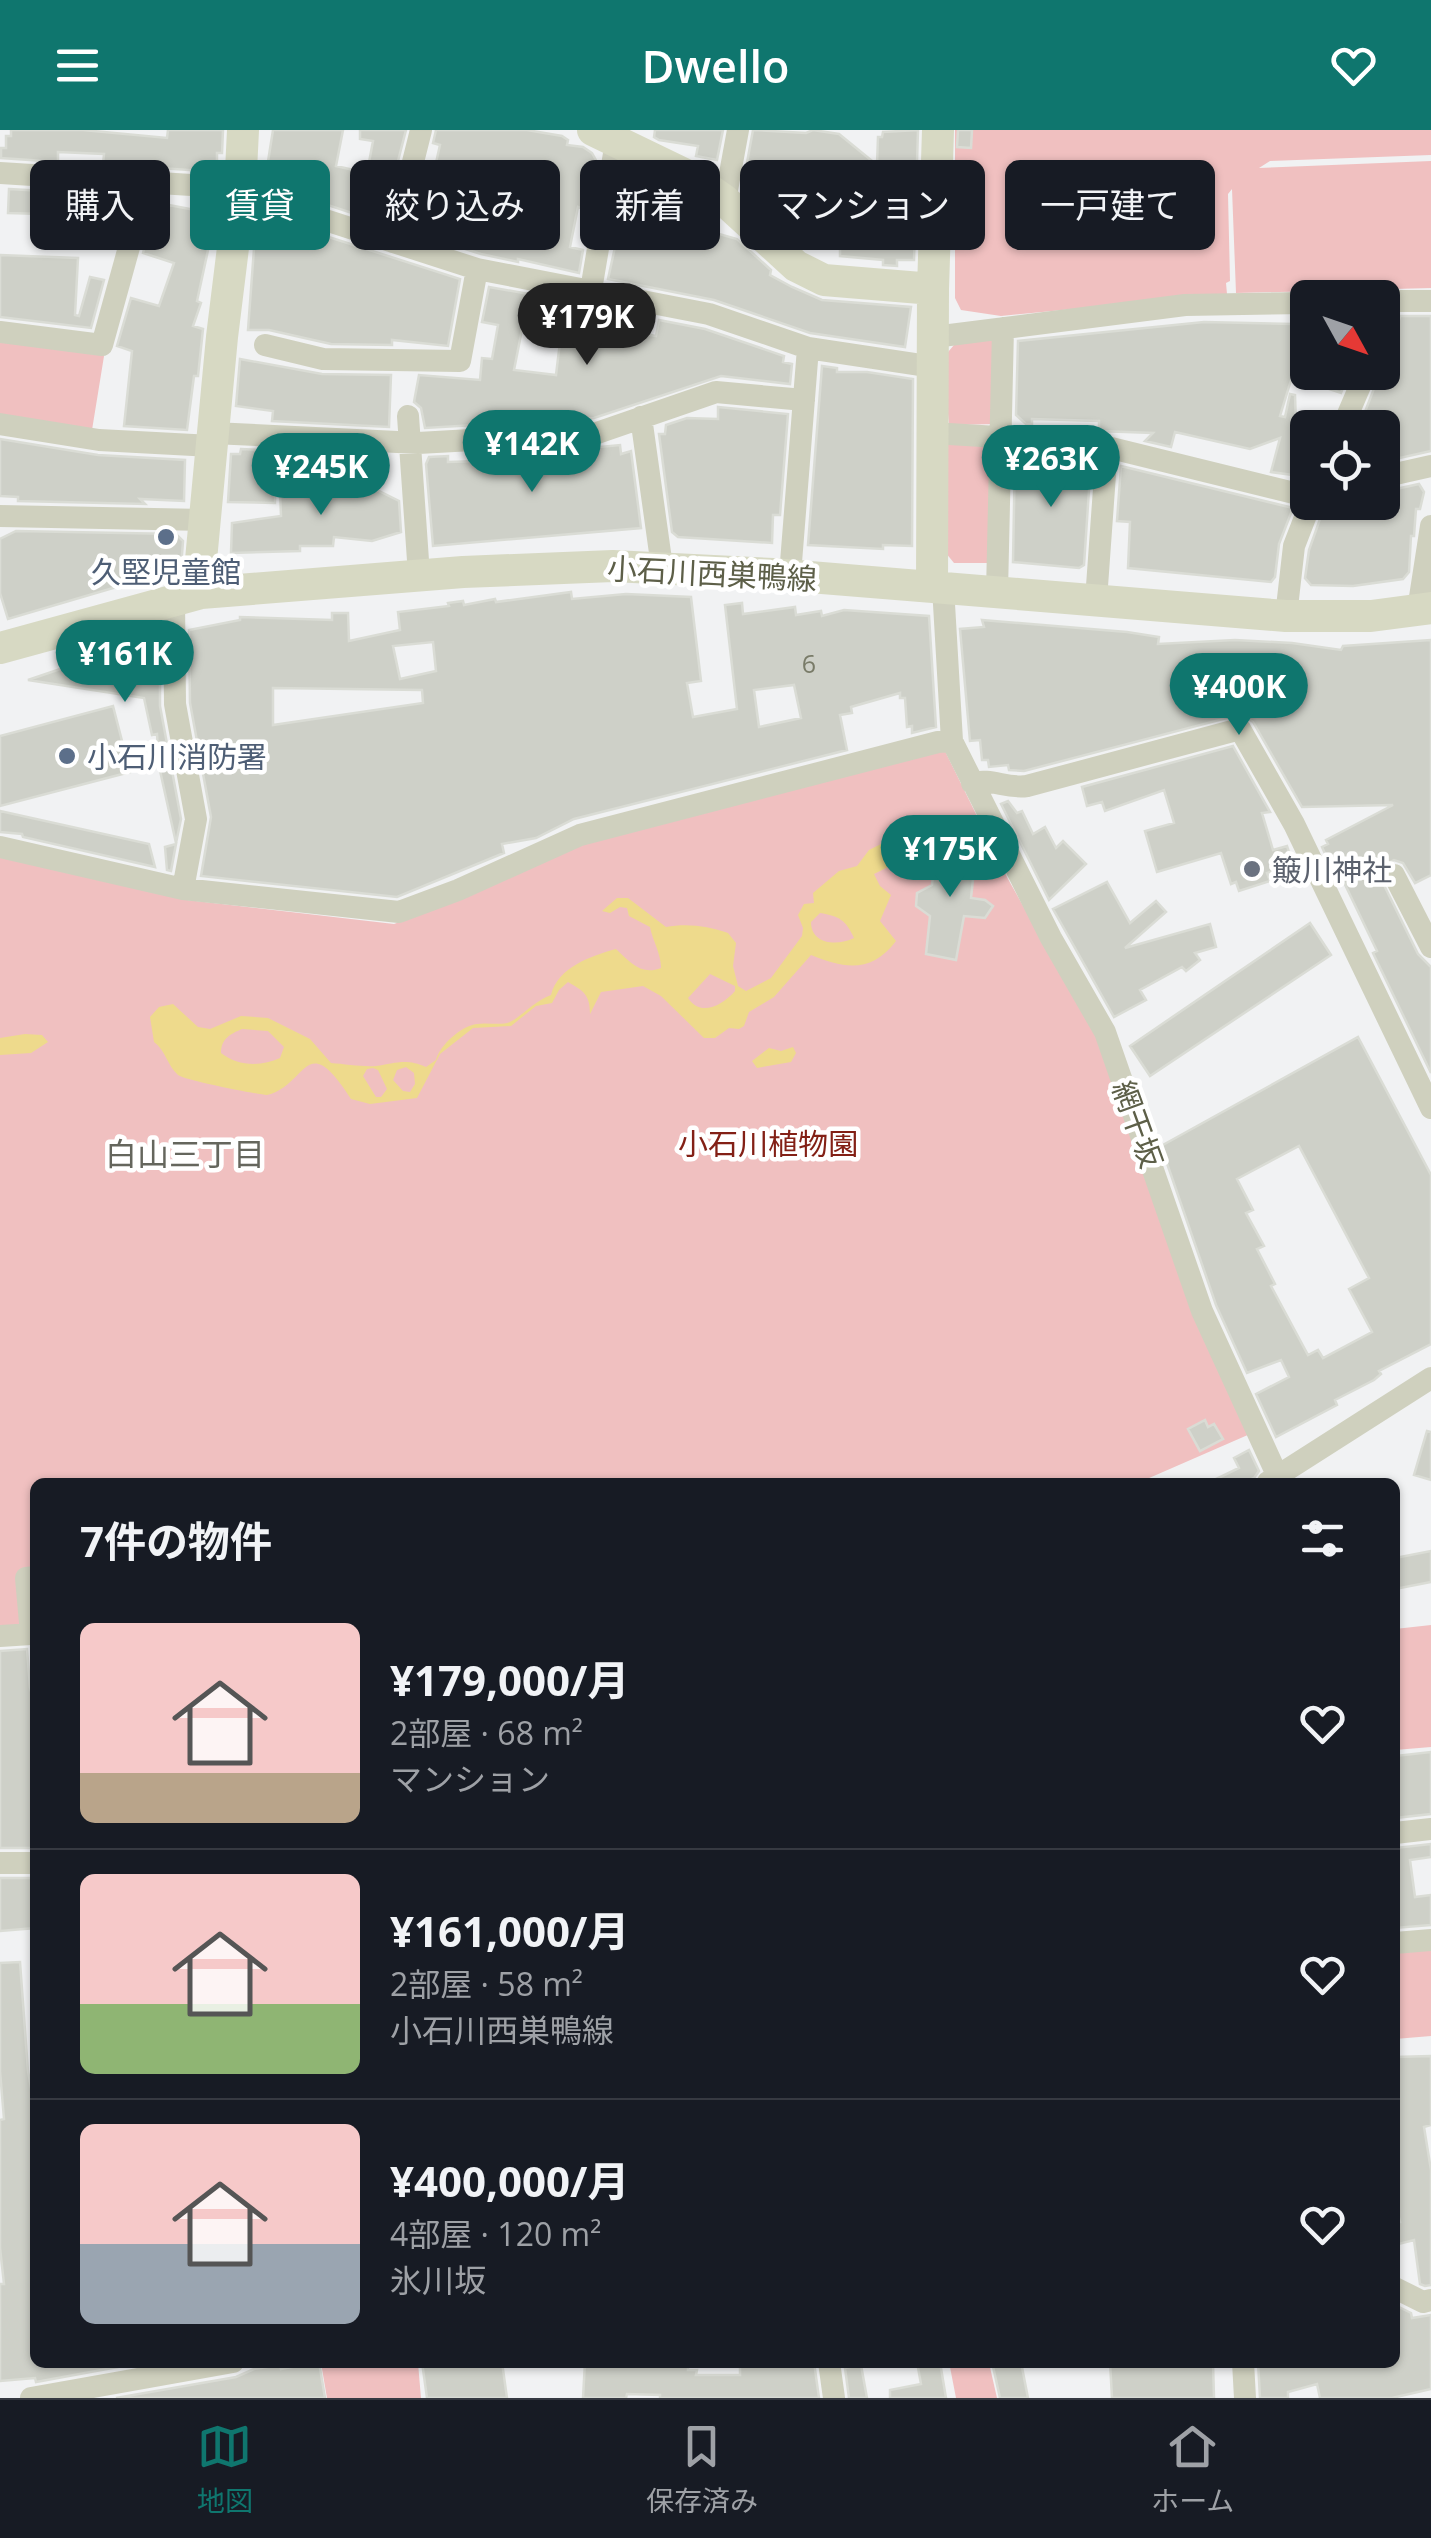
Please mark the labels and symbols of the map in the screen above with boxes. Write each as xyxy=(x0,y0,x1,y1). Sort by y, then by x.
north arrow xyxy=(1290,280,1400,390)
pin: ¥179K xyxy=(517,283,657,368)
pin: ¥142K xyxy=(462,410,602,495)
pin: ¥263K xyxy=(981,425,1121,510)
pin: ¥245K xyxy=(251,433,391,518)
marker: 久堅児童館 xyxy=(155,526,177,548)
street label: 小石川西巣鴨線 xyxy=(606,547,818,599)
place label: 久堅児童館 xyxy=(91,551,241,592)
pin: ¥161K xyxy=(55,620,195,705)
house number: 6 xyxy=(802,646,816,680)
pin: ¥400K xyxy=(1169,653,1309,738)
place label: 小石川消防署 xyxy=(87,736,267,777)
marker: 小石川消防署 xyxy=(56,745,78,767)
pin: ¥175K xyxy=(880,815,1020,900)
place label: 簸川神社 xyxy=(1272,849,1392,890)
marker: 簸川神社 xyxy=(1241,858,1263,880)
street label: 網干坂 xyxy=(1103,1075,1173,1173)
park label: 小石川植物園 xyxy=(678,1123,858,1164)
district label: 白山三丁目 xyxy=(105,1132,265,1175)

